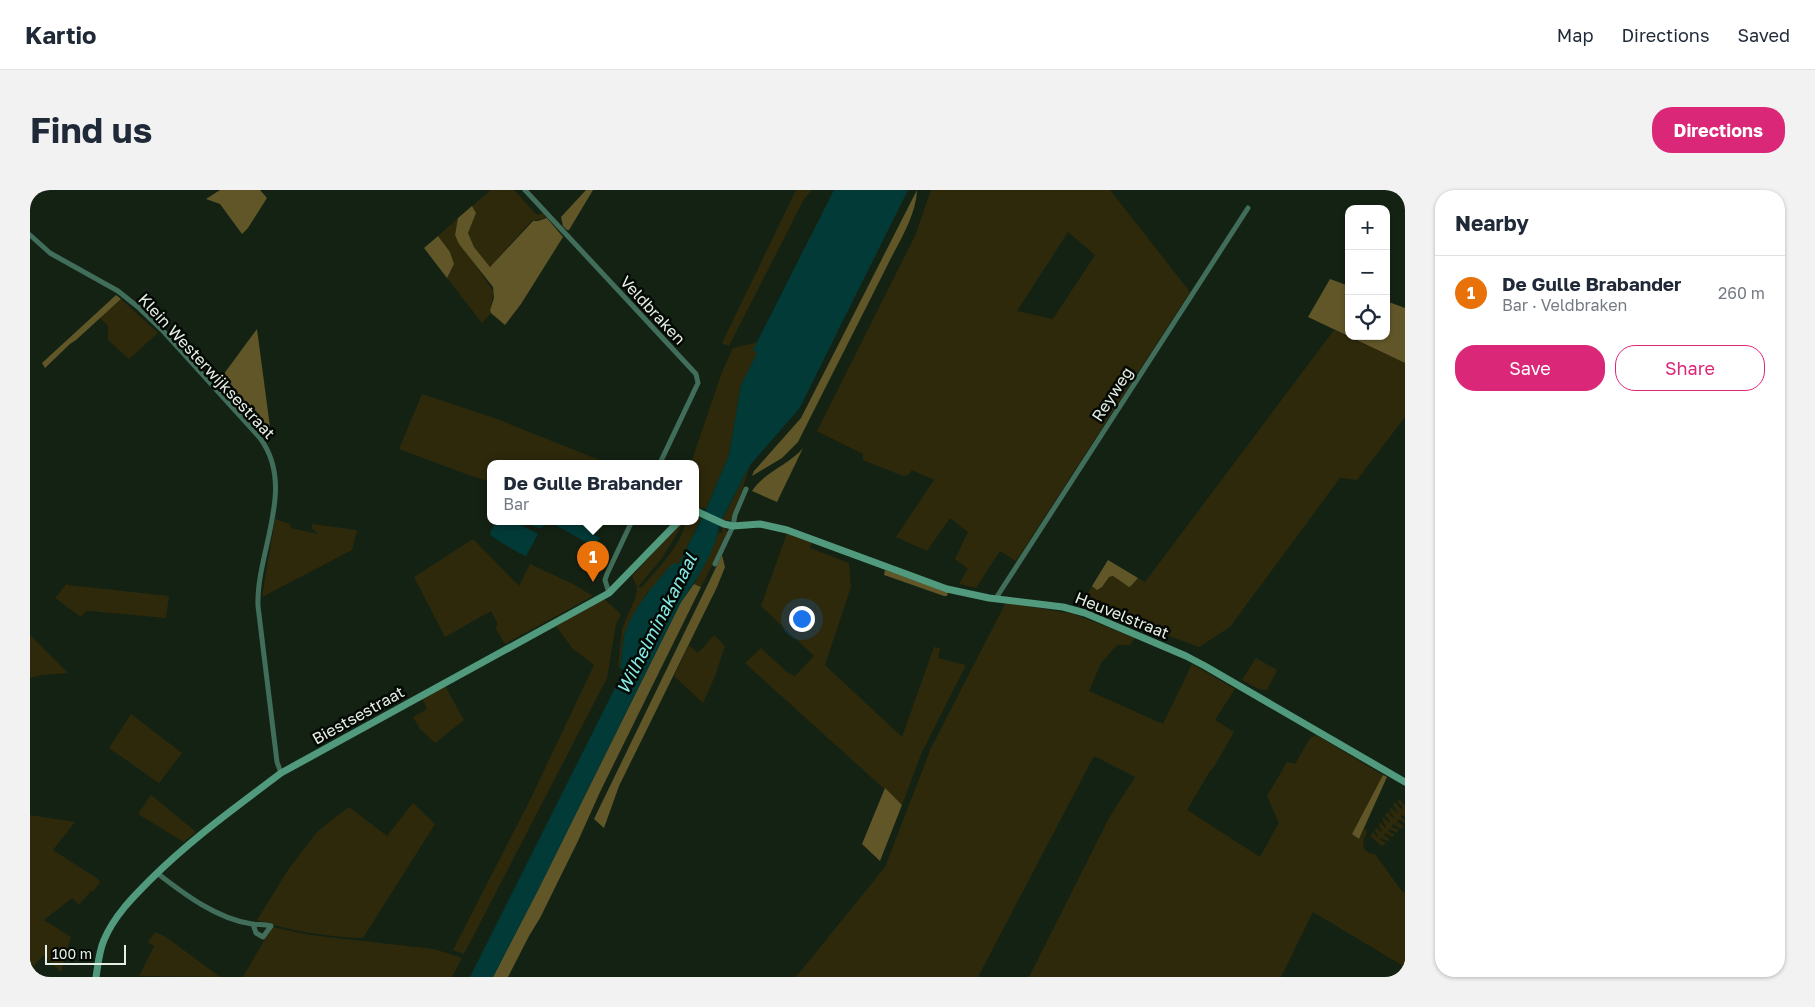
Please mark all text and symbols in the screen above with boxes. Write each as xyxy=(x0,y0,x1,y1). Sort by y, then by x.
text: Kartio xyxy=(25,20,97,49)
text: Map xyxy=(1557,24,1593,46)
text: Directions xyxy=(1621,24,1709,46)
text: Saved xyxy=(1737,24,1790,46)
button: Directions xyxy=(1652,107,1785,153)
text: Find us xyxy=(30,109,152,151)
map controls xyxy=(1345,205,1390,340)
button: + xyxy=(1345,205,1390,250)
text: Nearby xyxy=(1455,210,1529,236)
button: − xyxy=(1345,250,1390,295)
street label: Veldbraken xyxy=(616,271,690,349)
text: De Gulle Brabander xyxy=(1502,272,1681,295)
text: 1 xyxy=(1467,283,1475,303)
text: 260 m xyxy=(1718,283,1765,303)
street label: Klein Westerwijksestraat xyxy=(134,289,280,443)
button: locate xyxy=(1345,295,1390,340)
text: Bar · Veldbraken xyxy=(1502,295,1627,315)
button: Save xyxy=(1455,345,1605,391)
button: Share xyxy=(1615,345,1765,391)
street label: Reyweg xyxy=(1087,363,1137,425)
popup xyxy=(487,460,699,525)
text: De Gulle Brabander xyxy=(503,471,683,494)
text: Bar xyxy=(503,494,529,514)
pin: 1 xyxy=(577,541,609,582)
water label: Wilhelminakanaal xyxy=(611,549,702,697)
street label: Heuvelstraat xyxy=(1072,587,1172,643)
your location xyxy=(789,606,815,632)
street label: Biestsestraat xyxy=(308,681,408,749)
scale bar xyxy=(45,942,126,965)
text: 100 m xyxy=(52,945,92,962)

